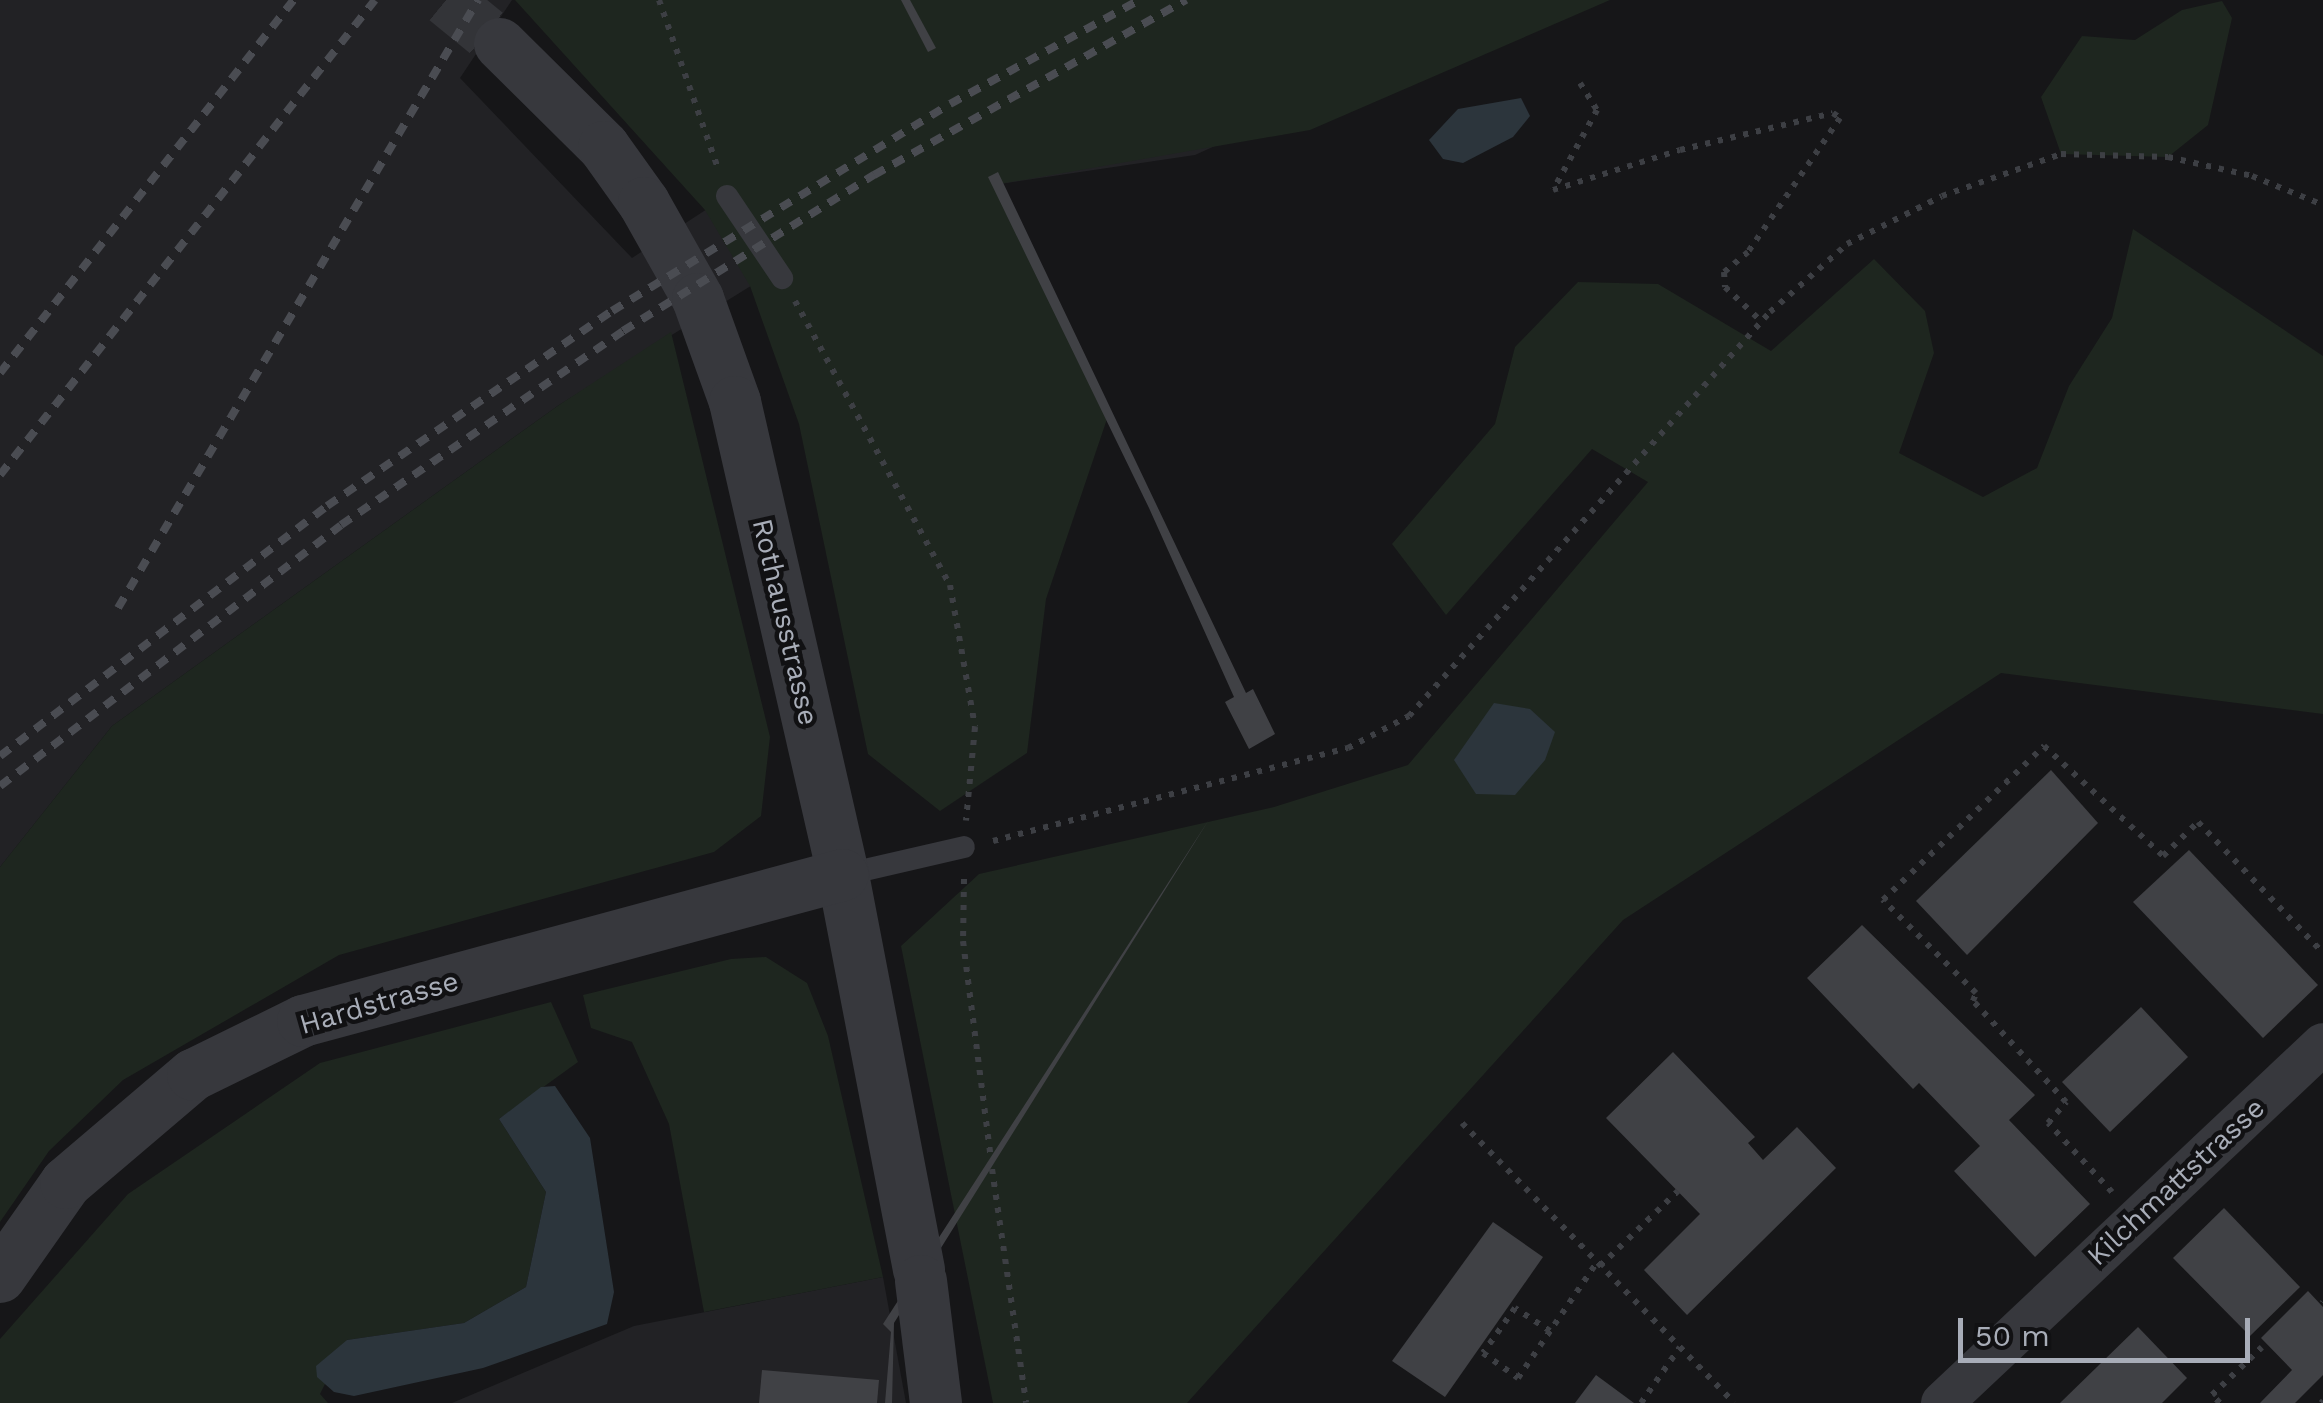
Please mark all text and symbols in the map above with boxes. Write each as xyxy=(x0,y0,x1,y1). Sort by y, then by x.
street label: Rothausstrasse xyxy=(745,516,825,728)
street label: Hardstrasse xyxy=(296,964,462,1042)
street label: Kilchmattstrasse xyxy=(2080,1091,2272,1273)
scale bar xyxy=(1963,1298,2256,1360)
text: 50 m xyxy=(1975,1318,2050,1353)

